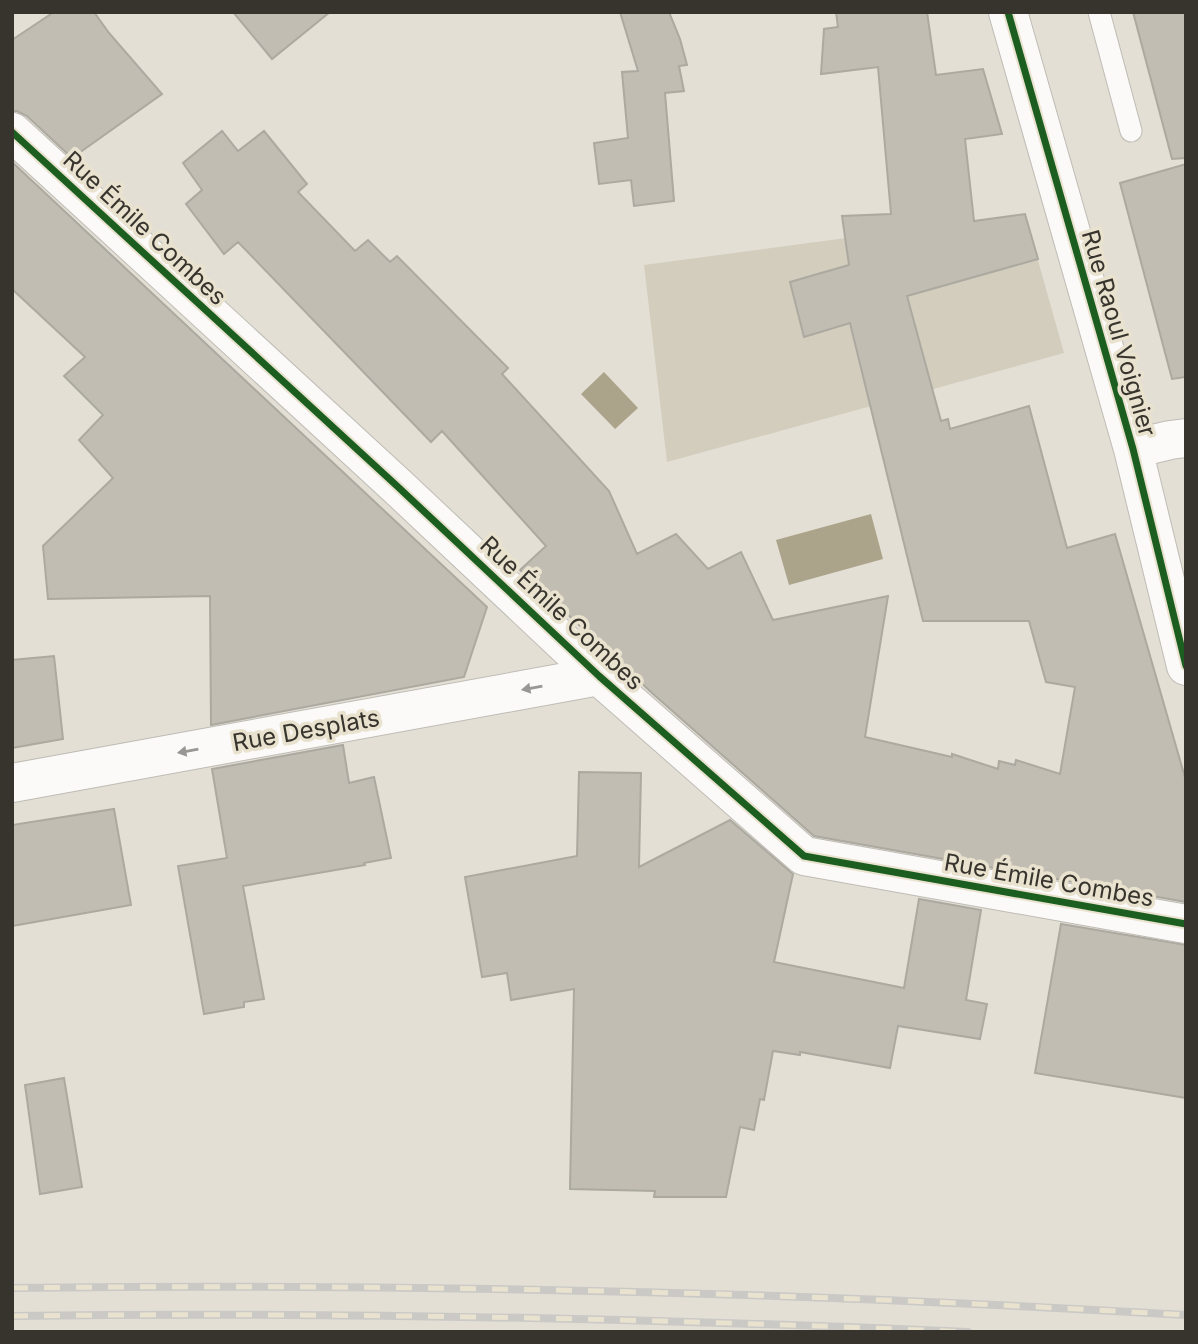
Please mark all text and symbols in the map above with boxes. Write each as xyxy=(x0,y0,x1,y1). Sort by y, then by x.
street label: Rue Émile Combes xyxy=(57,144,233,311)
street label: Rue Raoul Voignier xyxy=(1076,226,1162,440)
street label: Rue Émile Combes xyxy=(474,529,650,696)
one-way arrow xyxy=(521,683,543,694)
street label: Rue Desplats xyxy=(230,703,382,757)
one-way arrow xyxy=(177,746,199,757)
street label: Rue Émile Combes xyxy=(942,846,1156,913)

